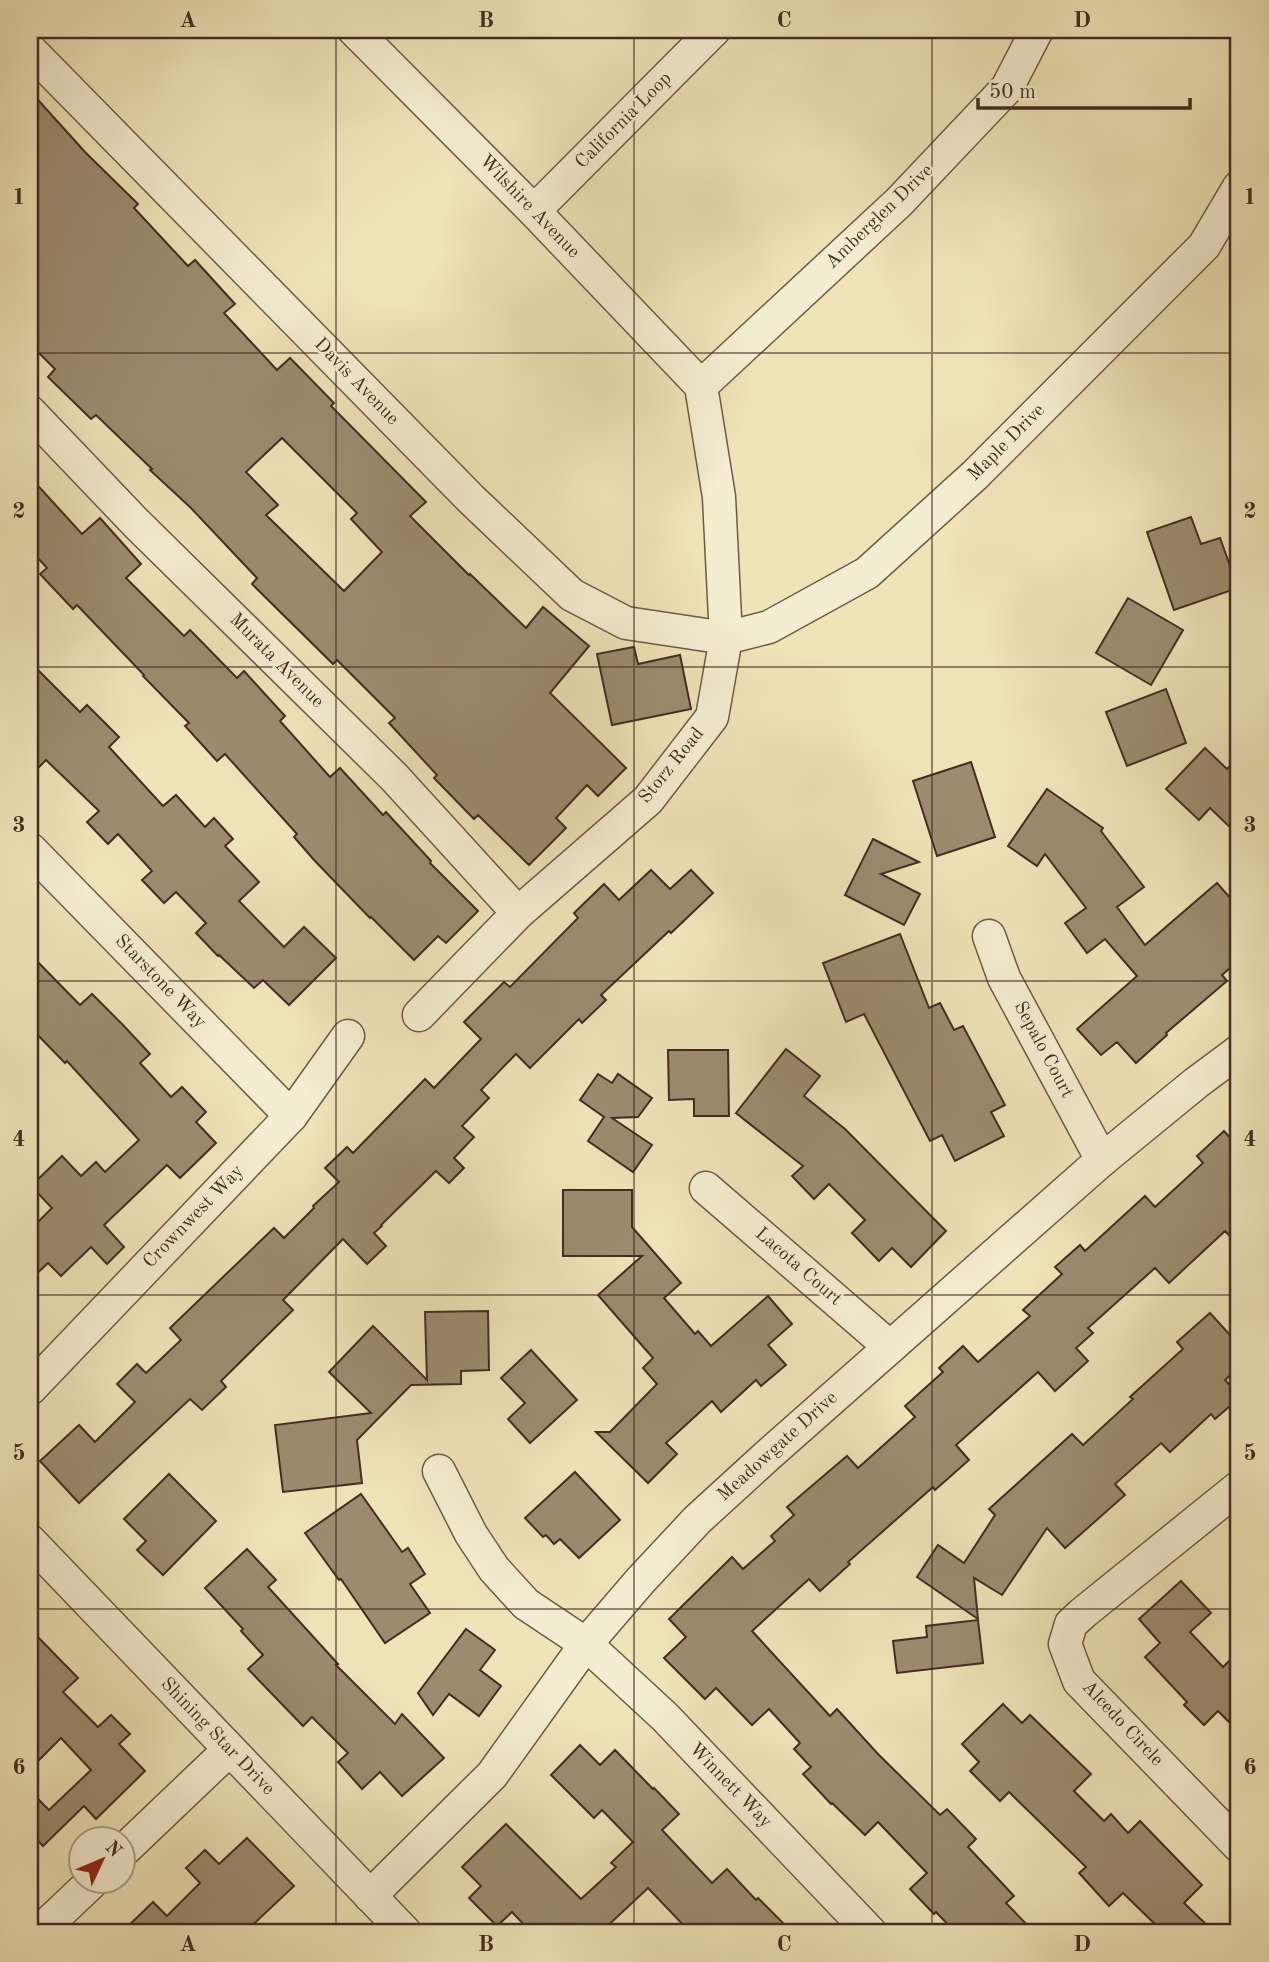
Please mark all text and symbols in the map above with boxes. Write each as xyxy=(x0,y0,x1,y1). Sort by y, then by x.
text: A xyxy=(179,9,197,32)
text: B xyxy=(478,9,494,32)
text: C xyxy=(776,9,792,32)
text: D xyxy=(1073,9,1091,32)
scale bar xyxy=(978,66,1190,110)
street label: California Loop xyxy=(572,69,676,173)
text: 50 m xyxy=(989,82,1036,103)
street label: Wilshire Avenue xyxy=(475,152,583,262)
street label: Amberglen Drive xyxy=(823,161,937,273)
text: 1 xyxy=(12,186,26,209)
text: 1 xyxy=(1243,186,1257,209)
street label: Davis Avenue xyxy=(310,335,402,429)
street label: Maple Drive xyxy=(965,401,1049,485)
text: 2 xyxy=(12,500,26,523)
text: 2 xyxy=(1243,500,1257,523)
street label: Murata Avenue xyxy=(225,610,327,712)
street label: Storz Road xyxy=(636,724,708,808)
text: 3 xyxy=(12,814,26,837)
text: 3 xyxy=(1243,814,1257,837)
street label: Starstone Way xyxy=(111,931,209,1033)
street label: Sepalo Court xyxy=(1010,999,1076,1101)
text: 4 xyxy=(12,1128,26,1151)
text: 4 xyxy=(1243,1128,1257,1151)
street label: Crownwest Way xyxy=(140,1162,248,1272)
street label: Lacota Court xyxy=(751,1224,845,1310)
street label: Meadowgate Drive xyxy=(714,1388,842,1506)
text: 5 xyxy=(12,1442,26,1465)
text: 5 xyxy=(1243,1442,1257,1465)
street label: Shining Star Drive xyxy=(156,1675,278,1799)
street label: Alcedo Circle xyxy=(1078,1678,1166,1770)
street label: Winnett Way xyxy=(685,1740,775,1832)
text: 6 xyxy=(12,1756,26,1779)
text: 6 xyxy=(1243,1756,1257,1779)
north arrow xyxy=(66,1826,136,1896)
text: N xyxy=(101,1838,125,1862)
text: A xyxy=(179,1933,197,1956)
text: B xyxy=(478,1933,494,1956)
text: C xyxy=(776,1933,792,1956)
text: D xyxy=(1073,1933,1091,1956)

